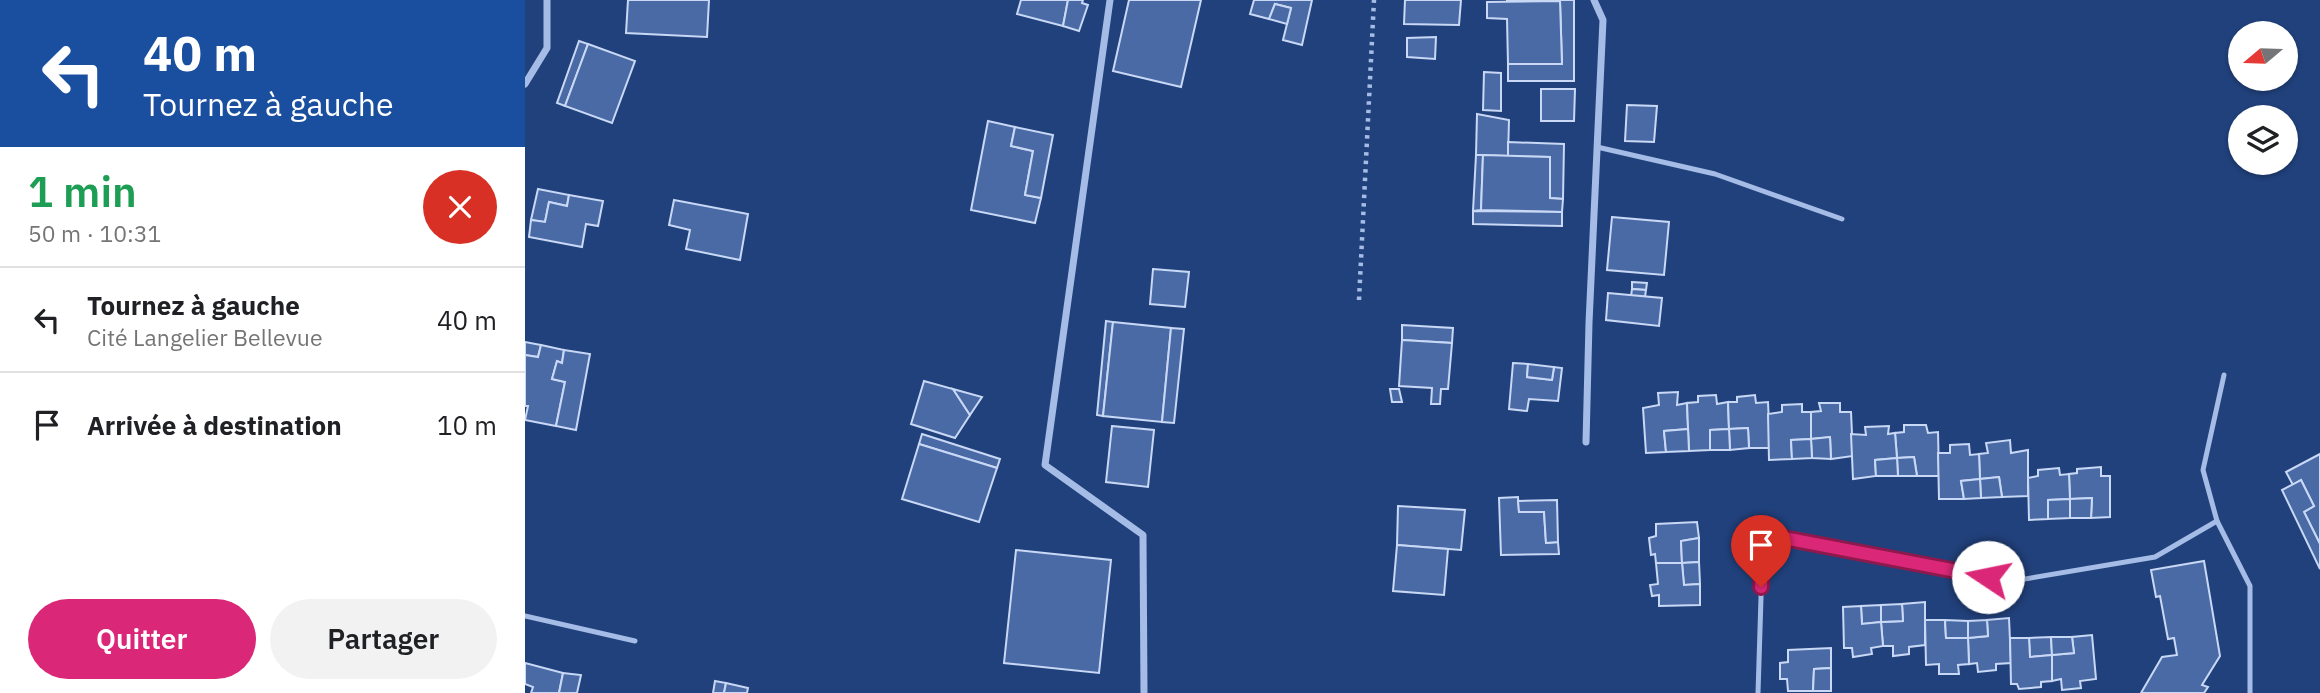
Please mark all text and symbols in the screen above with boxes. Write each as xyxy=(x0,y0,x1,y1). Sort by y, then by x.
text: 40 m xyxy=(143,21,257,84)
north arrow xyxy=(2228,21,2298,91)
map controls xyxy=(2228,21,2298,175)
icon: left xyxy=(28,28,119,119)
text: Tournez à gauche xyxy=(143,83,394,125)
button: layers xyxy=(2228,105,2298,175)
text: 1 min xyxy=(28,164,137,219)
button: close xyxy=(423,170,497,244)
text: 50 m · 10:31 xyxy=(28,218,161,248)
text: Tournez à gauche xyxy=(87,288,300,322)
icon: left xyxy=(28,301,66,339)
text: 40 m xyxy=(437,303,497,337)
text: Cité Langelier Bellevue xyxy=(87,322,323,352)
icon: arrive xyxy=(28,406,66,444)
text: Arrivée à destination xyxy=(87,408,342,442)
text: 10 m xyxy=(437,408,497,442)
pin xyxy=(1731,515,1791,587)
icon: arrive xyxy=(1742,526,1780,564)
position arrow xyxy=(1951,540,2025,614)
button: Quitter xyxy=(28,599,256,679)
button: Partager xyxy=(270,599,497,679)

